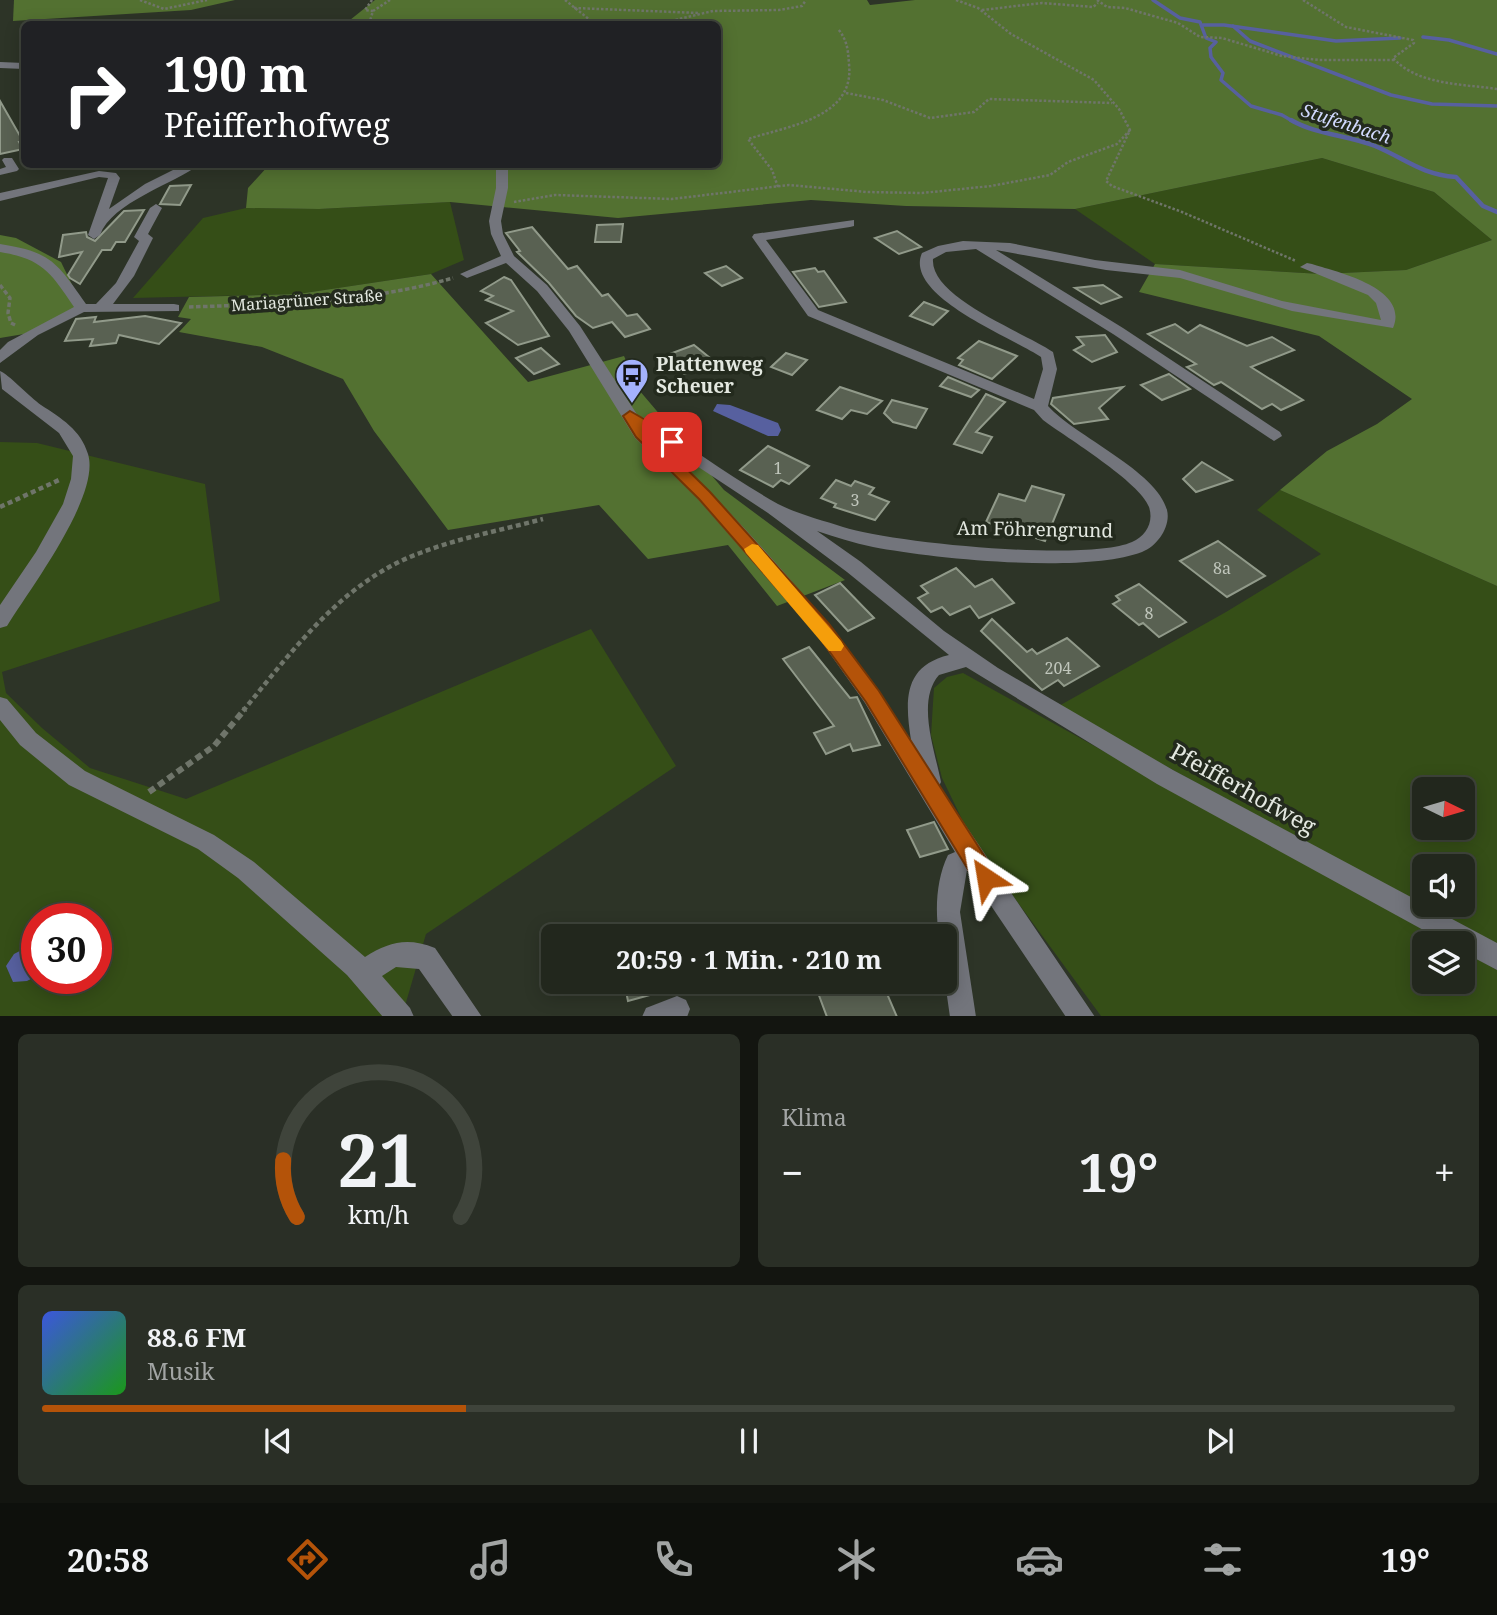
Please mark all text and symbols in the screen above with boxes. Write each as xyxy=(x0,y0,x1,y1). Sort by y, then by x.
text: 190 m xyxy=(164,40,308,106)
icon: right xyxy=(49,49,140,140)
water label: Stufenbach xyxy=(1299,97,1394,149)
text: Pfeifferhofweg xyxy=(164,103,390,146)
street label: Mariagrüner Straße xyxy=(230,284,384,316)
place label: Plattenweg Scheuer xyxy=(656,351,763,399)
bus stop icon: Plattenweg Scheuer xyxy=(613,356,651,405)
pin xyxy=(642,412,702,472)
icon: arrive xyxy=(653,423,691,461)
house number: 1 xyxy=(774,457,782,479)
house number: 3 xyxy=(851,489,860,511)
street label: Am Föhrengrund xyxy=(957,515,1114,543)
house number: 8a xyxy=(1213,557,1231,579)
house number: 8 xyxy=(1145,602,1154,624)
house number: 204 xyxy=(1045,657,1071,679)
street label: Pfeifferhofweg xyxy=(1165,735,1323,842)
north arrow xyxy=(1412,777,1475,840)
map controls xyxy=(1412,777,1475,994)
position arrow xyxy=(949,841,1023,915)
button: sound xyxy=(1412,854,1475,917)
speed limit sign: 30 xyxy=(21,903,112,994)
button: layers xyxy=(1412,931,1475,994)
text: 20:59 · 1 Min. · 210 m xyxy=(616,941,882,977)
text: Klima xyxy=(782,1101,847,1133)
text: 21 xyxy=(338,1109,420,1208)
text: 19° xyxy=(1079,1136,1158,1207)
text: − xyxy=(782,1146,804,1198)
text: + xyxy=(1434,1146,1455,1198)
text: km/h xyxy=(348,1196,410,1230)
text: 88.6 FM xyxy=(147,1319,246,1355)
text: Musik xyxy=(147,1355,214,1387)
icon: previous xyxy=(259,1422,297,1460)
icon: pause xyxy=(730,1422,768,1460)
icon: next xyxy=(1201,1422,1239,1460)
icon: directions xyxy=(283,1535,332,1584)
icon: music xyxy=(466,1535,515,1584)
icon: phone xyxy=(649,1535,698,1584)
icon: climate xyxy=(832,1535,881,1584)
icon: car xyxy=(1015,1535,1064,1584)
icon: filters xyxy=(1198,1535,1247,1584)
text: 20:58 xyxy=(67,1538,149,1581)
text: 19° xyxy=(1381,1538,1430,1581)

